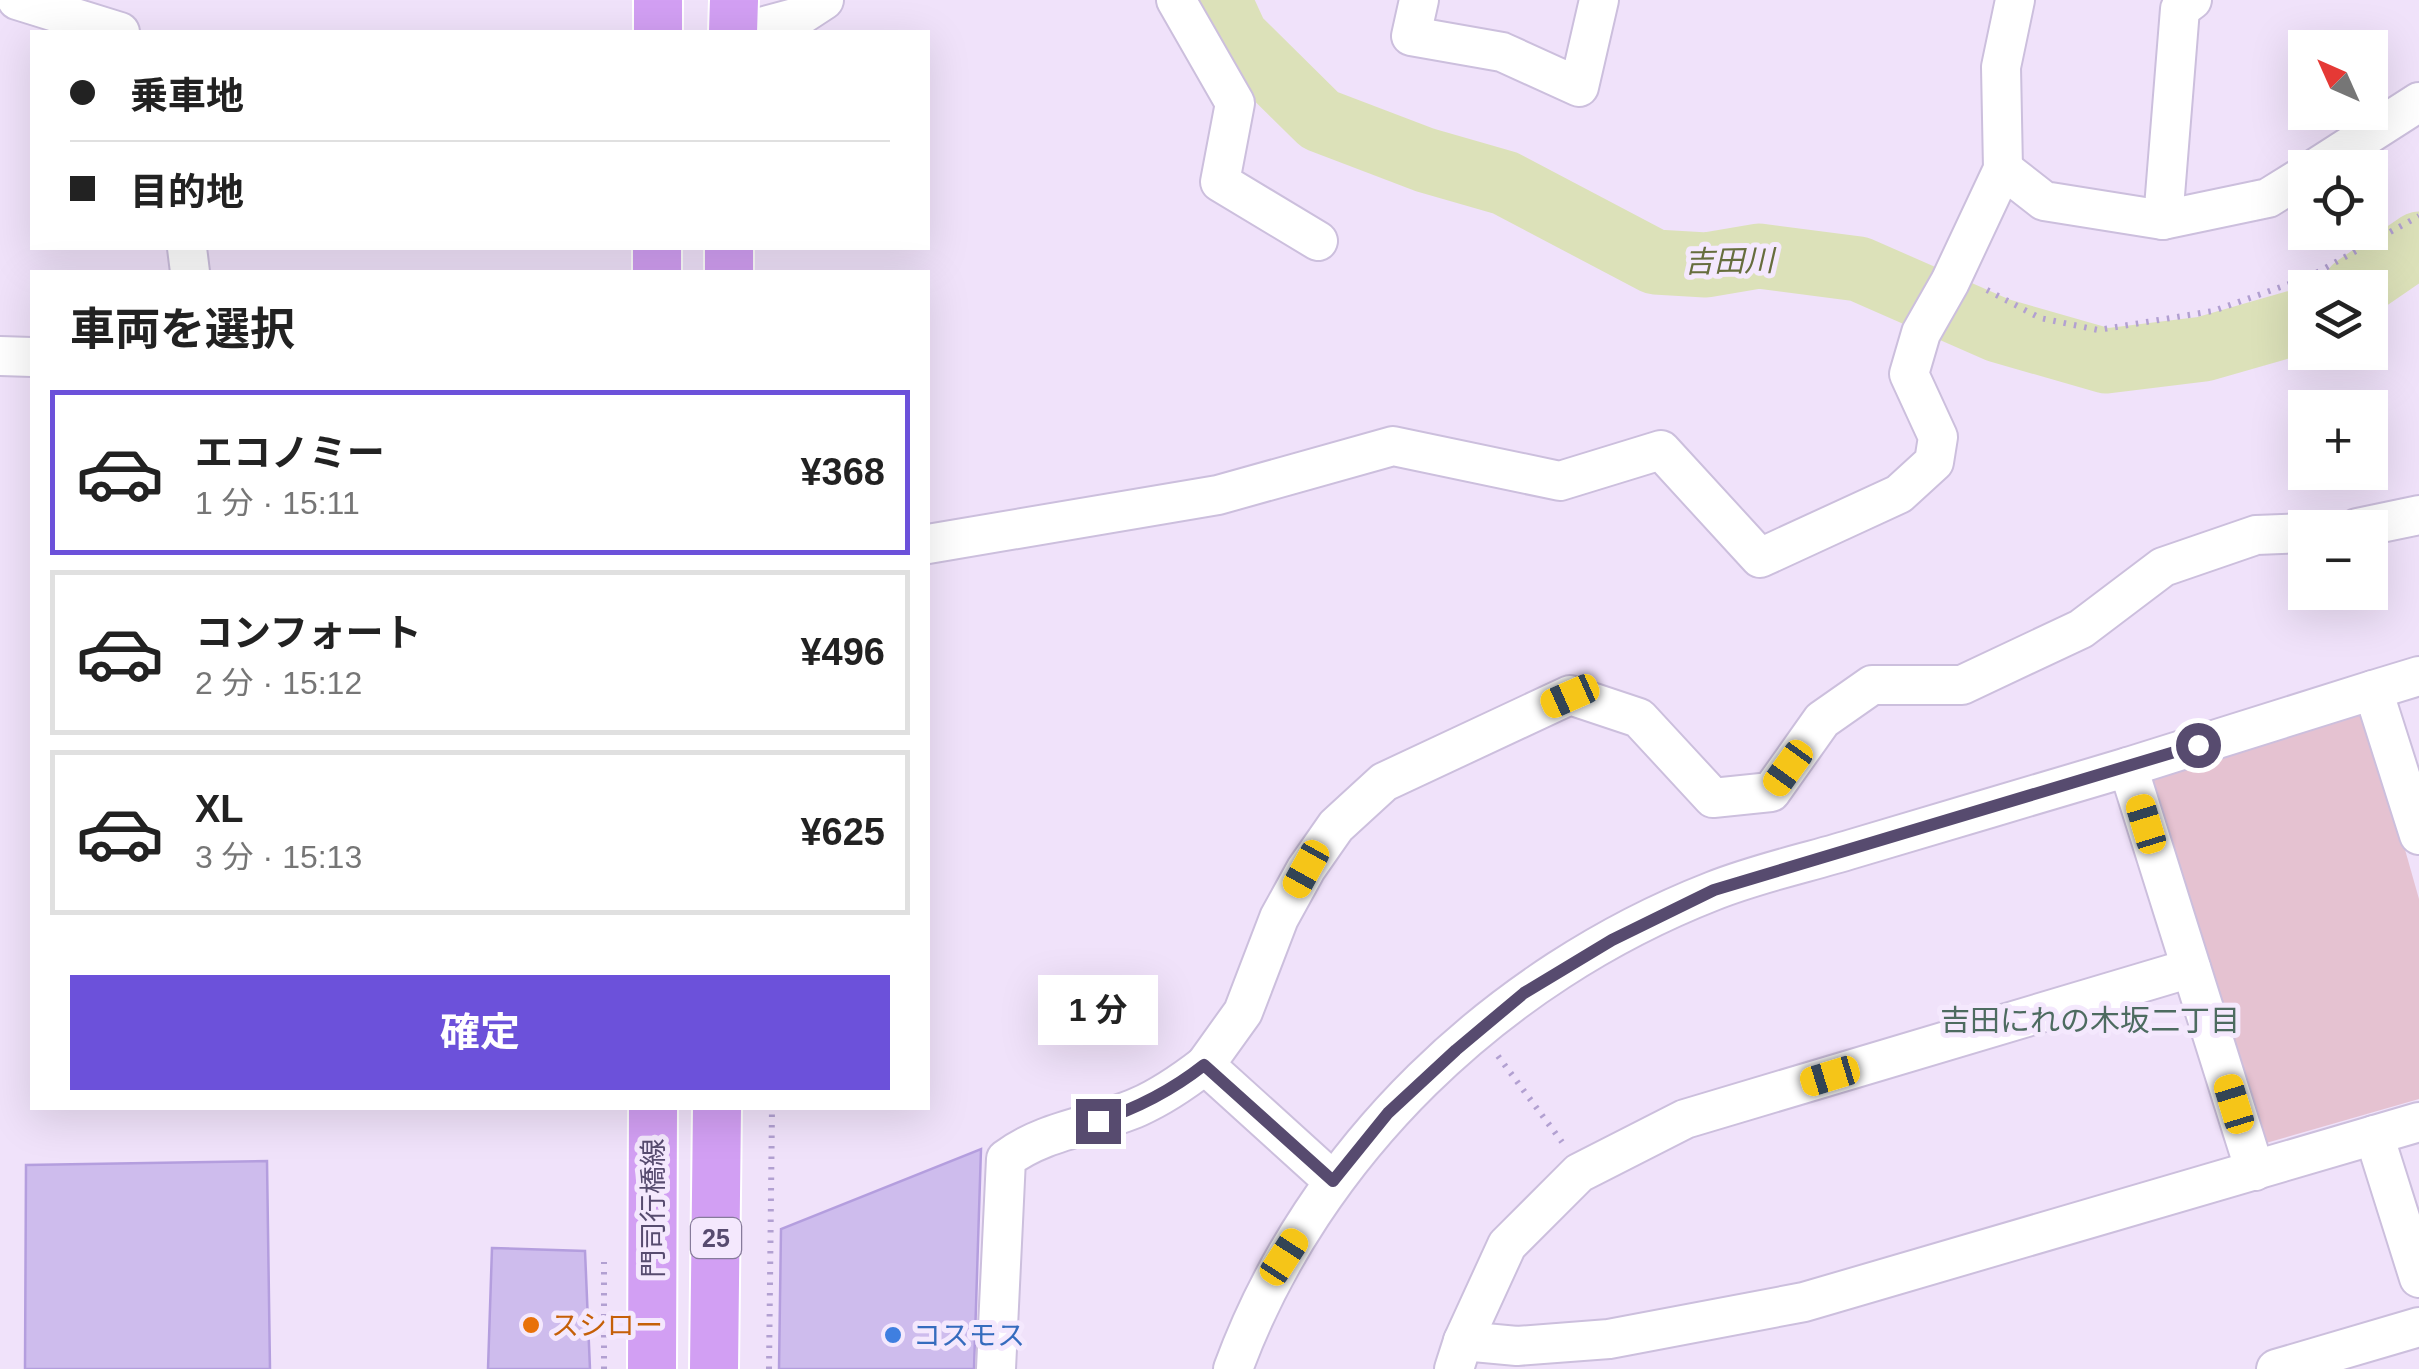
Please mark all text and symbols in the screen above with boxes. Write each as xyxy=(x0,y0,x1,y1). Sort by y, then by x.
north arrow xyxy=(2288,30,2388,130)
map controls xyxy=(2288,30,2388,610)
text: 乗車地 xyxy=(130,75,244,117)
button: locate xyxy=(2288,150,2388,250)
text: 目的地 xyxy=(130,171,244,213)
water label: 吉田川 xyxy=(1684,244,1777,278)
button: layers xyxy=(2288,270,2388,370)
text: 車両を選択 xyxy=(70,304,295,355)
button: + xyxy=(2288,390,2388,490)
icon: car xyxy=(75,428,165,518)
text: エコノミー xyxy=(195,432,385,474)
text: ¥368 xyxy=(800,451,885,493)
text: 1 分 · 15:11 xyxy=(195,485,360,521)
button: − xyxy=(2288,510,2388,610)
icon: car xyxy=(75,608,165,698)
text: コンフォート xyxy=(195,612,422,654)
text: ¥496 xyxy=(800,631,885,673)
text: 2 分 · 15:12 xyxy=(195,665,362,701)
car xyxy=(1536,670,1604,722)
route start xyxy=(2176,723,2221,768)
car xyxy=(1758,735,1818,801)
icon: car xyxy=(75,788,165,878)
text: XL xyxy=(195,788,244,830)
car xyxy=(2123,791,2169,857)
text: ¥625 xyxy=(800,811,885,853)
car xyxy=(1278,835,1334,903)
text: 3 分 · 15:13 xyxy=(195,839,362,875)
button: 確定 xyxy=(70,975,890,1090)
callout: 1 分 xyxy=(1038,976,1158,1046)
text: 1 分 xyxy=(1069,992,1127,1028)
district label: 吉田にれの木坂二丁目 xyxy=(1940,1004,2240,1037)
car xyxy=(1797,1053,1863,1099)
car xyxy=(2211,1071,2257,1137)
route end xyxy=(1076,1099,1121,1144)
street label: 門司行橋線 xyxy=(638,1138,669,1278)
road number: 25 xyxy=(691,1218,741,1258)
car xyxy=(1255,1224,1313,1290)
place label: スシロー xyxy=(551,1310,663,1341)
marker: スシロー xyxy=(520,1314,542,1336)
place label: コスモス xyxy=(913,1320,1025,1351)
marker: コスモス xyxy=(882,1324,904,1346)

